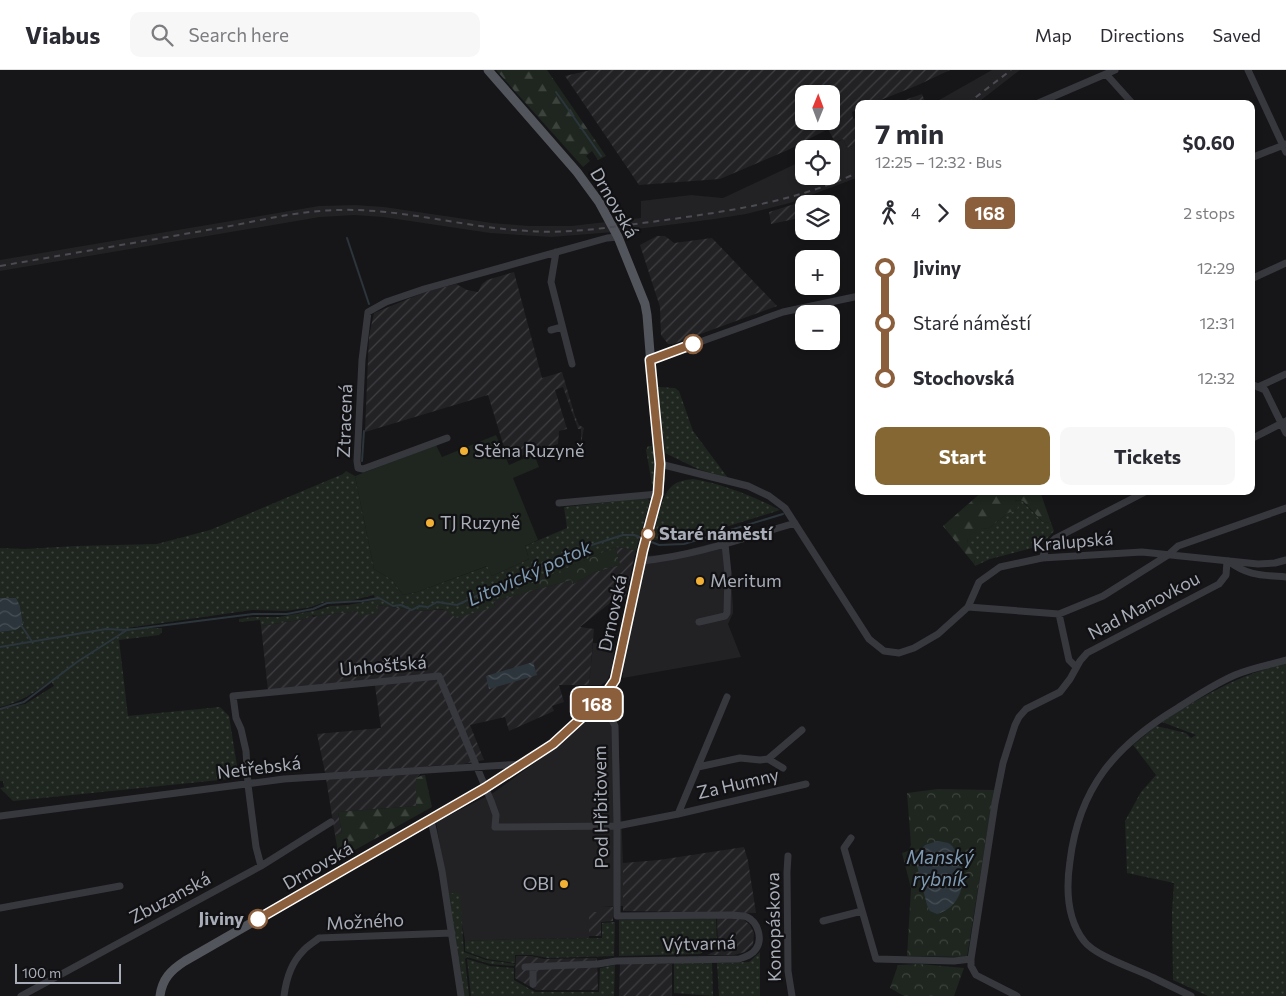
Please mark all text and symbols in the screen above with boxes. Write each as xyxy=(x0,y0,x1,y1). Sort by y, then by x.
search box xyxy=(130,12,480,57)
text: Viabus xyxy=(25,20,100,49)
icon: search xyxy=(148,21,176,49)
text: Search here xyxy=(188,23,289,46)
text: Map xyxy=(1035,24,1072,46)
text: Directions xyxy=(1100,24,1184,46)
text: Saved xyxy=(1212,24,1261,46)
north arrow xyxy=(795,85,840,130)
map controls xyxy=(795,85,840,350)
text: 7 min xyxy=(875,116,944,150)
text: $0.60 xyxy=(1183,131,1235,154)
button: locate xyxy=(795,140,840,185)
text: 12:25 – 12:32 · Bus xyxy=(875,152,1002,171)
street label: Drnovská xyxy=(586,163,644,242)
button: layers xyxy=(795,195,840,240)
icon: walk xyxy=(875,199,903,227)
icon: forward xyxy=(929,199,957,227)
text: 168 xyxy=(975,202,1005,224)
text: 4 xyxy=(911,203,921,222)
text: 2 stops xyxy=(1183,203,1235,222)
button: + xyxy=(795,250,840,295)
text: Jiviny xyxy=(913,256,961,279)
text: 12:29 xyxy=(1197,258,1235,277)
button: − xyxy=(795,305,840,350)
text: Staré náměstí xyxy=(913,311,1031,334)
text: 12:31 xyxy=(1200,313,1235,332)
unlabelled marker xyxy=(683,334,703,354)
text: Stochovská xyxy=(913,366,1014,389)
text: 12:32 xyxy=(1198,368,1235,387)
street label: Ztracená xyxy=(332,384,356,458)
button: Start xyxy=(875,427,1050,485)
button: Tickets xyxy=(1060,427,1235,485)
place label: Stěna Ruzyně xyxy=(474,439,584,461)
marker: Stěna Ruzyně xyxy=(458,445,470,457)
place label: TJ Ruzyně xyxy=(440,511,520,533)
marker: TJ Ruzyně xyxy=(424,517,436,529)
place label: Staré náměstí xyxy=(659,522,774,544)
marker: Staré náměstí xyxy=(641,527,655,541)
street label: Kralupská xyxy=(1032,527,1114,555)
water label: Litovický potok xyxy=(463,535,595,610)
street label: Nad Manovkou xyxy=(1084,566,1203,644)
place label: Meritum xyxy=(710,569,782,591)
street label: Drnovská xyxy=(593,573,631,653)
marker: Meritum xyxy=(694,575,706,587)
street label: Unhošťská xyxy=(339,650,427,680)
line badge: 168 xyxy=(568,688,626,720)
text: 168 xyxy=(582,693,612,715)
street label: Pod Hřbitovem xyxy=(588,745,612,869)
street label: Netřebská xyxy=(216,751,302,783)
street label: Za Humny xyxy=(695,763,781,803)
street label: Drnovská xyxy=(278,836,357,894)
water label: Manský rybník xyxy=(906,845,975,890)
street label: Zbuzanská xyxy=(125,867,214,928)
place label: OBI xyxy=(523,872,554,894)
street label: Konopáskova xyxy=(761,872,785,982)
marker: OBI xyxy=(558,878,570,890)
place label: Jiviny xyxy=(198,907,244,929)
street label: Možného xyxy=(326,908,404,934)
marker: Jiviny xyxy=(248,909,268,929)
street label: Výtvarná xyxy=(662,931,736,955)
scale bar xyxy=(15,961,121,984)
text: 100 m xyxy=(22,964,61,981)

